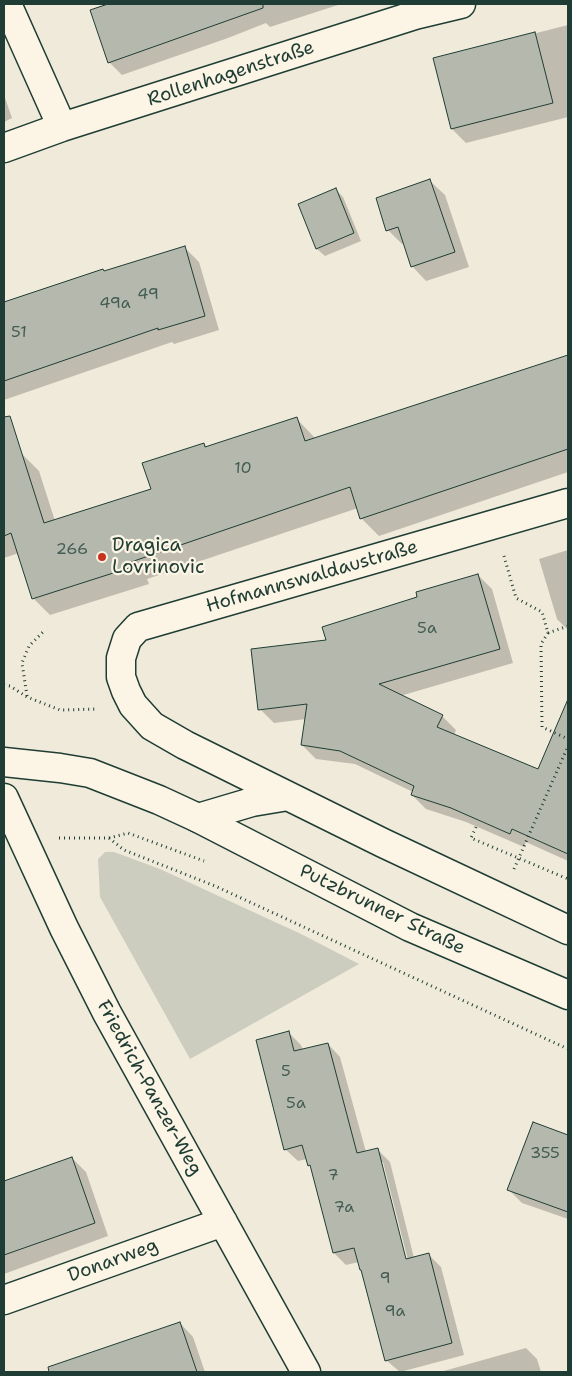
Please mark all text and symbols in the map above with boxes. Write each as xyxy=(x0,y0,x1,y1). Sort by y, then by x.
street label: Rollenhagenstraße xyxy=(145,36,317,112)
house number: 49 xyxy=(137,285,159,305)
house number: 49a xyxy=(99,294,131,314)
house number: 51 xyxy=(11,323,27,343)
house number: 10 xyxy=(234,459,252,479)
place label: Dragica Lovrinovic xyxy=(112,535,204,579)
street label: Hofmannswaldaustraße xyxy=(203,536,421,618)
house number: 266 xyxy=(56,540,88,560)
marker: Dragica Lovrinovic xyxy=(96,551,108,563)
house number: 5a xyxy=(417,619,437,639)
street label: Putzbrunner Straße xyxy=(295,860,469,960)
street label: Friedrich-Panzer-Weg xyxy=(91,997,207,1179)
house number: 5 xyxy=(281,1062,291,1082)
house number: 5a xyxy=(286,1094,306,1114)
house number: 355 xyxy=(530,1144,560,1164)
house number: 7 xyxy=(327,1166,339,1186)
house number: 7a xyxy=(334,1198,354,1218)
street label: Donarweg xyxy=(65,1234,161,1288)
house number: 9 xyxy=(379,1269,391,1289)
house number: 9a xyxy=(385,1302,405,1322)

